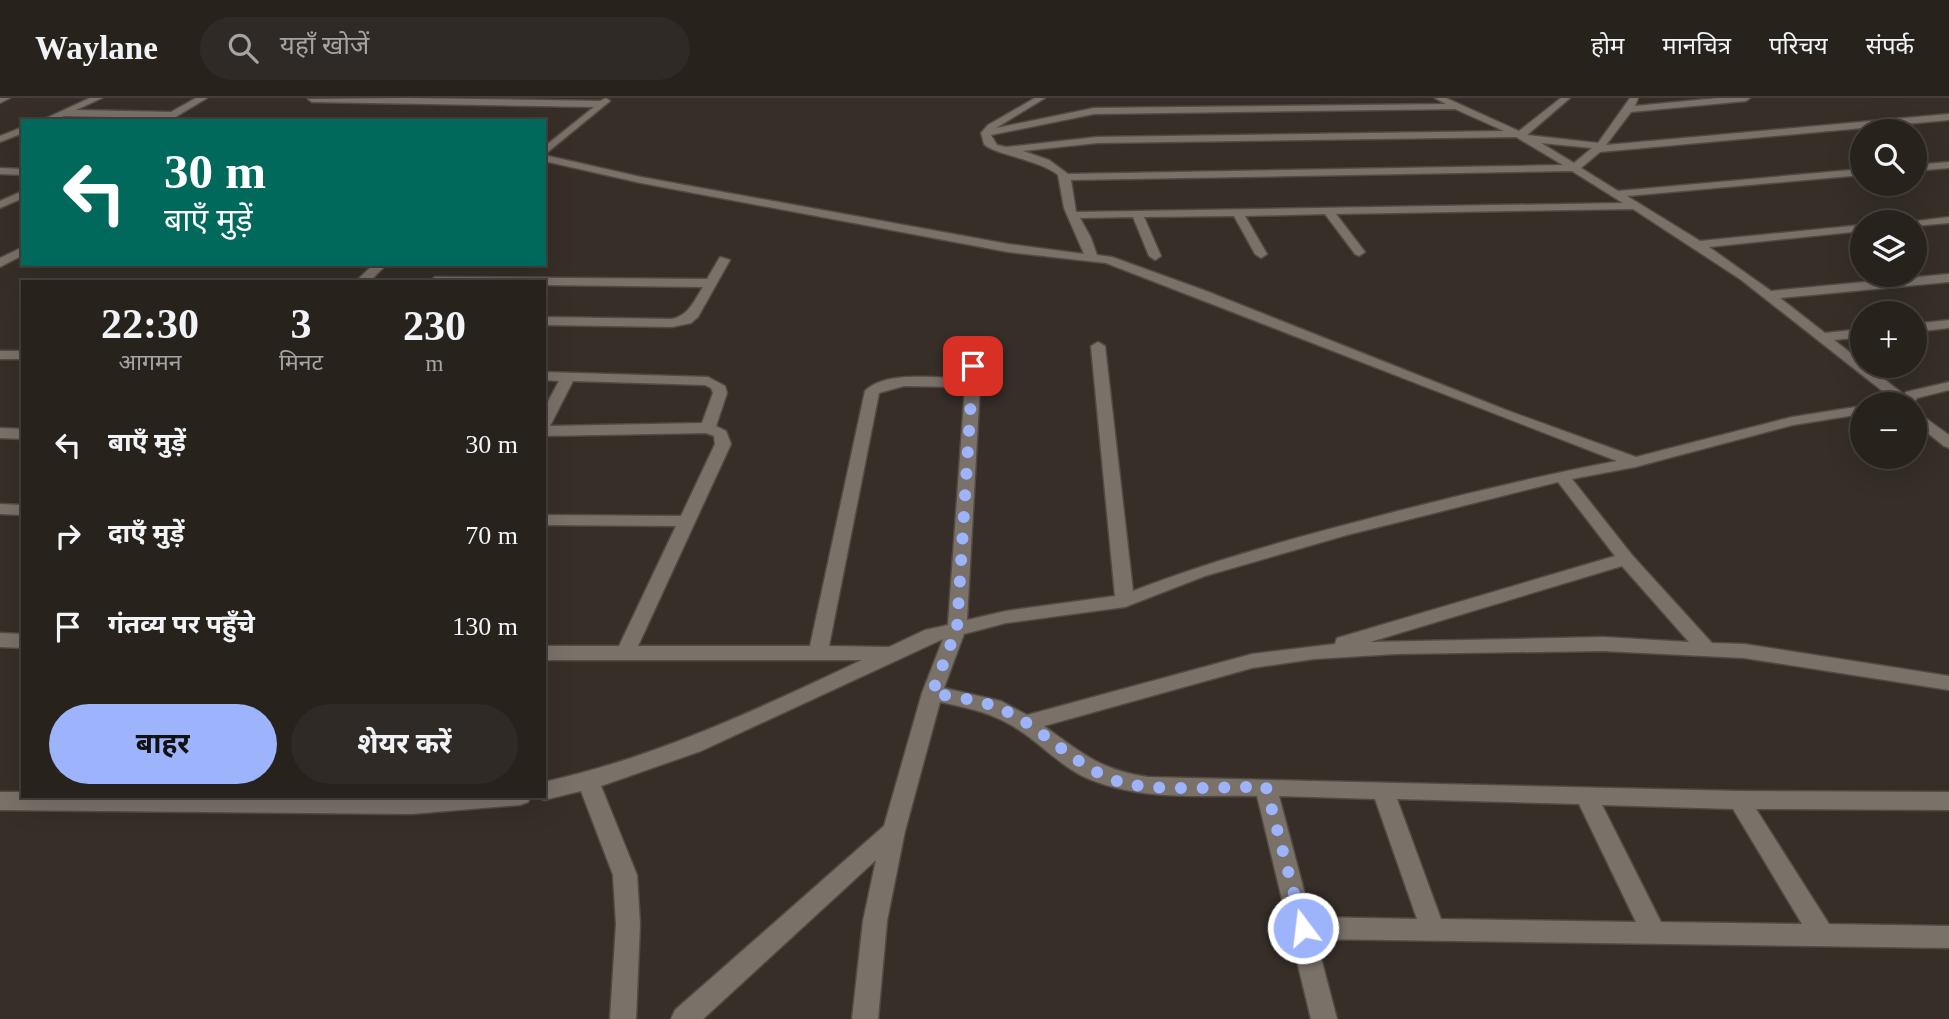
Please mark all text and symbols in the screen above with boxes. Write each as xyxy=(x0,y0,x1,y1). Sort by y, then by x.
search box xyxy=(200,17,690,80)
icon: search xyxy=(224,29,262,67)
text: Waylane xyxy=(35,30,158,66)
text: यहाँ खोजें xyxy=(280,31,369,60)
text: होम xyxy=(1591,33,1624,59)
text: मानचित्र xyxy=(1662,33,1731,59)
text: परिचय xyxy=(1769,33,1828,59)
text: संपर्क xyxy=(1866,33,1914,59)
map controls xyxy=(1850,119,1927,469)
button: search xyxy=(1850,119,1927,196)
text: 30 m xyxy=(164,144,266,199)
icon: left xyxy=(49,147,140,238)
text: बाएँ मुड़ें xyxy=(164,202,253,238)
button: layers xyxy=(1850,210,1927,287)
text: 22:30 xyxy=(101,301,199,347)
text: 3 xyxy=(290,301,311,347)
button: + xyxy=(1850,301,1927,378)
text: 230 xyxy=(403,303,466,349)
pin xyxy=(943,336,1003,396)
icon: arrive xyxy=(954,347,992,385)
text: आगमन xyxy=(118,350,181,375)
text: मिनट xyxy=(279,350,323,375)
text: m xyxy=(426,351,443,376)
button: − xyxy=(1850,392,1927,469)
icon: left xyxy=(49,426,87,464)
text: बाएँ मुड़ें xyxy=(108,428,186,457)
text: 30 m xyxy=(465,430,518,459)
icon: right xyxy=(49,517,87,555)
text: दाएँ मुड़ें xyxy=(108,519,184,548)
text: 70 m xyxy=(465,521,518,550)
icon: arrive xyxy=(49,608,87,646)
text: गंतव्य पर पहुँचे xyxy=(108,610,255,639)
text: 130 m xyxy=(452,612,518,641)
button: बाहर xyxy=(49,704,277,784)
button: शेयर करें xyxy=(291,704,518,784)
position arrow xyxy=(1266,891,1340,965)

